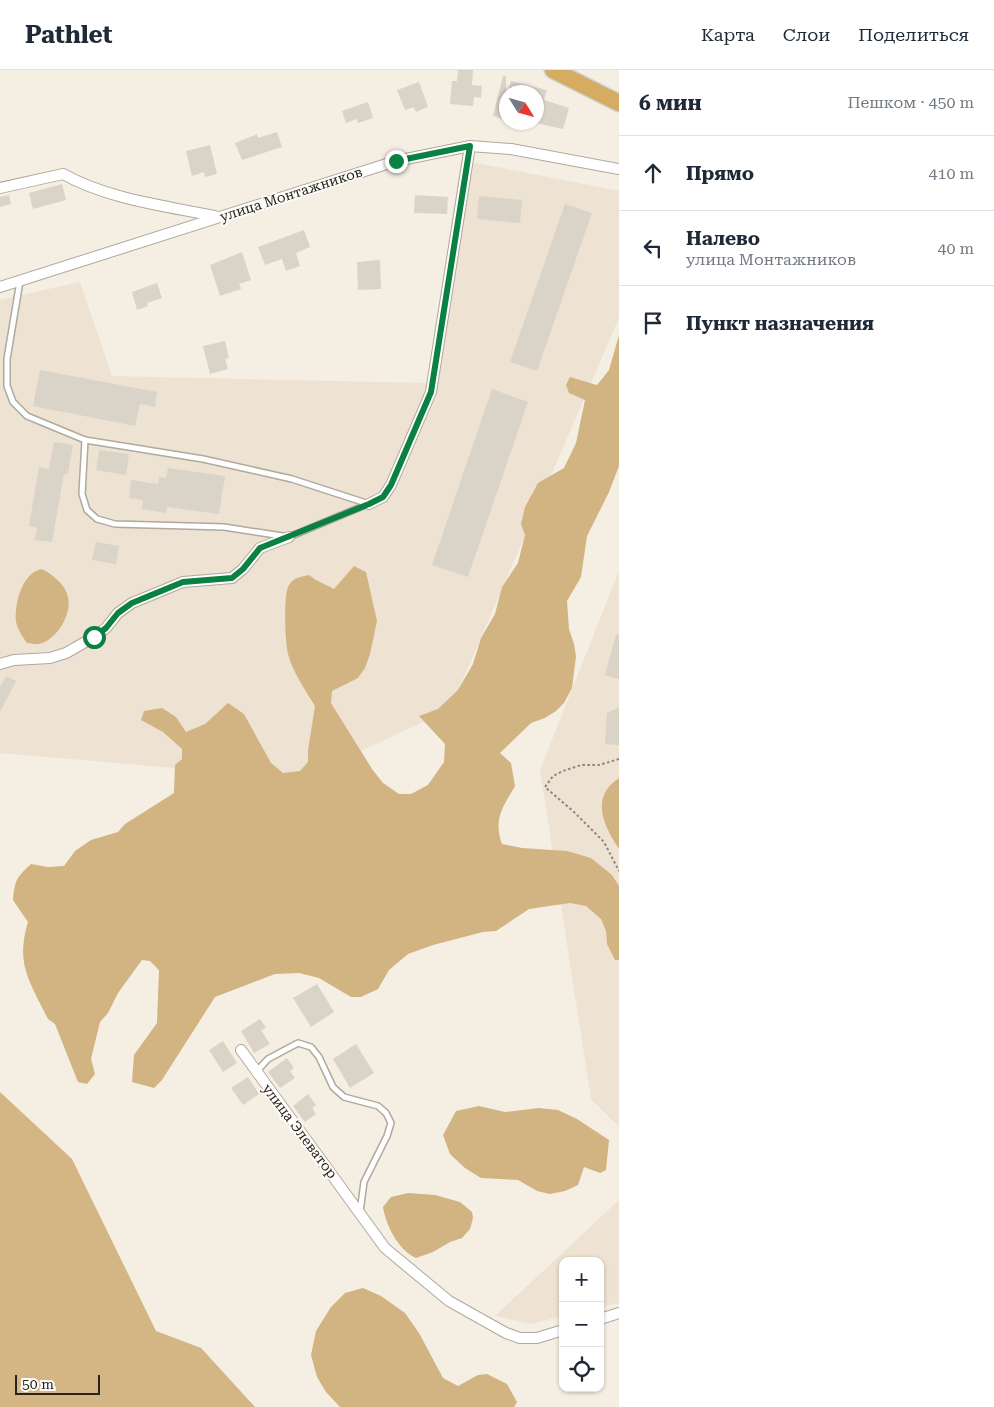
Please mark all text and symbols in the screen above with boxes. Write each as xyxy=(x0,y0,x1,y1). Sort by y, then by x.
text: Pathlet xyxy=(25,21,112,49)
text: Карта xyxy=(701,24,755,45)
text: Слои xyxy=(783,24,830,45)
text: Поделиться xyxy=(858,24,969,45)
north arrow xyxy=(499,85,544,130)
text: 6 мин xyxy=(639,91,702,115)
text: Пешком · 450 m xyxy=(847,93,974,112)
route end xyxy=(385,150,408,173)
icon: ahead xyxy=(639,159,667,187)
text: Прямо xyxy=(686,162,754,185)
street label: улица Монтажников xyxy=(218,163,364,225)
text: 410 m xyxy=(928,164,974,183)
text: Налево xyxy=(686,227,760,250)
icon: left xyxy=(639,234,667,262)
text: 40 m xyxy=(937,239,974,258)
text: улица Монтажников xyxy=(686,250,856,269)
icon: arrive xyxy=(639,309,667,337)
text: Пункт назначения xyxy=(686,312,874,335)
route start xyxy=(83,626,106,649)
street label: улица Элеватор xyxy=(259,1081,341,1181)
map controls xyxy=(559,1257,604,1392)
button: + xyxy=(559,1257,604,1302)
button: − xyxy=(559,1302,604,1347)
button: locate xyxy=(559,1347,604,1392)
scale bar xyxy=(15,1372,100,1395)
text: 50 m xyxy=(22,1376,54,1392)

